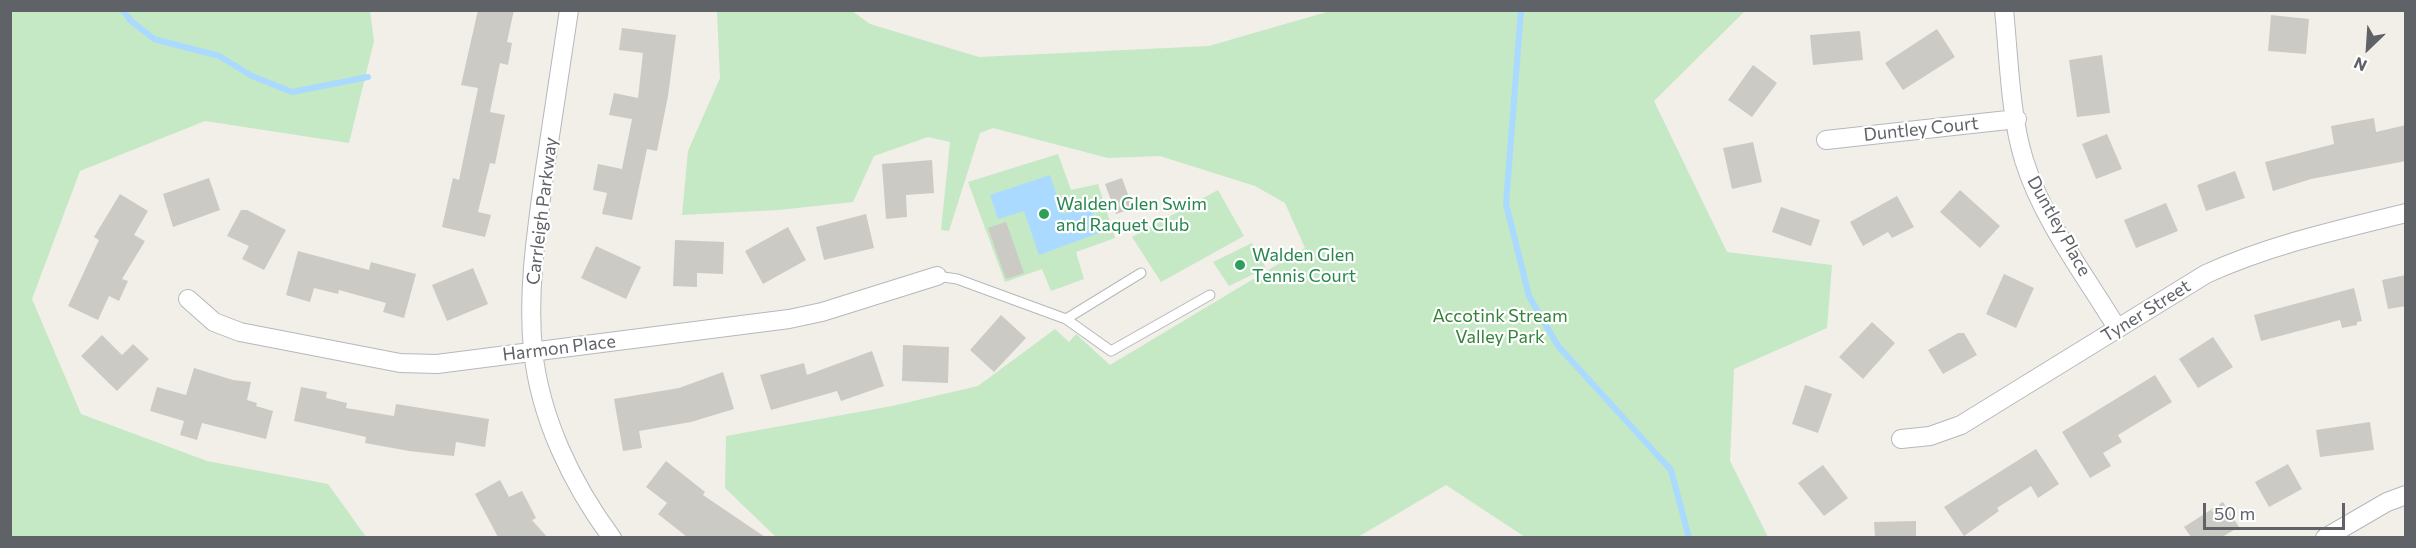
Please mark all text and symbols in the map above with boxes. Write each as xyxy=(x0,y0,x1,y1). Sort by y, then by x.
north arrow xyxy=(2338,18,2398,78)
text: N xyxy=(2351,54,2370,76)
street label: Duntley Court xyxy=(1863,112,1979,146)
street label: Carrleigh Parkway xyxy=(522,136,562,286)
street label: Duntley Place xyxy=(2023,172,2095,280)
place label: Walden Glen Swim and Raquet Club xyxy=(1056,193,1207,236)
marker: Walden Glen Swim and Raquet Club xyxy=(1037,207,1051,221)
place label: Walden Glen Tennis Court xyxy=(1252,244,1356,286)
marker: Walden Glen Tennis Court xyxy=(1233,258,1247,272)
street label: Tyner Street xyxy=(2097,275,2195,347)
park label: Accotink Stream Valley Park xyxy=(1432,305,1568,348)
street label: Harmon Place xyxy=(501,330,617,366)
scale bar xyxy=(2206,491,2348,529)
text: 50 m xyxy=(2214,502,2255,524)

